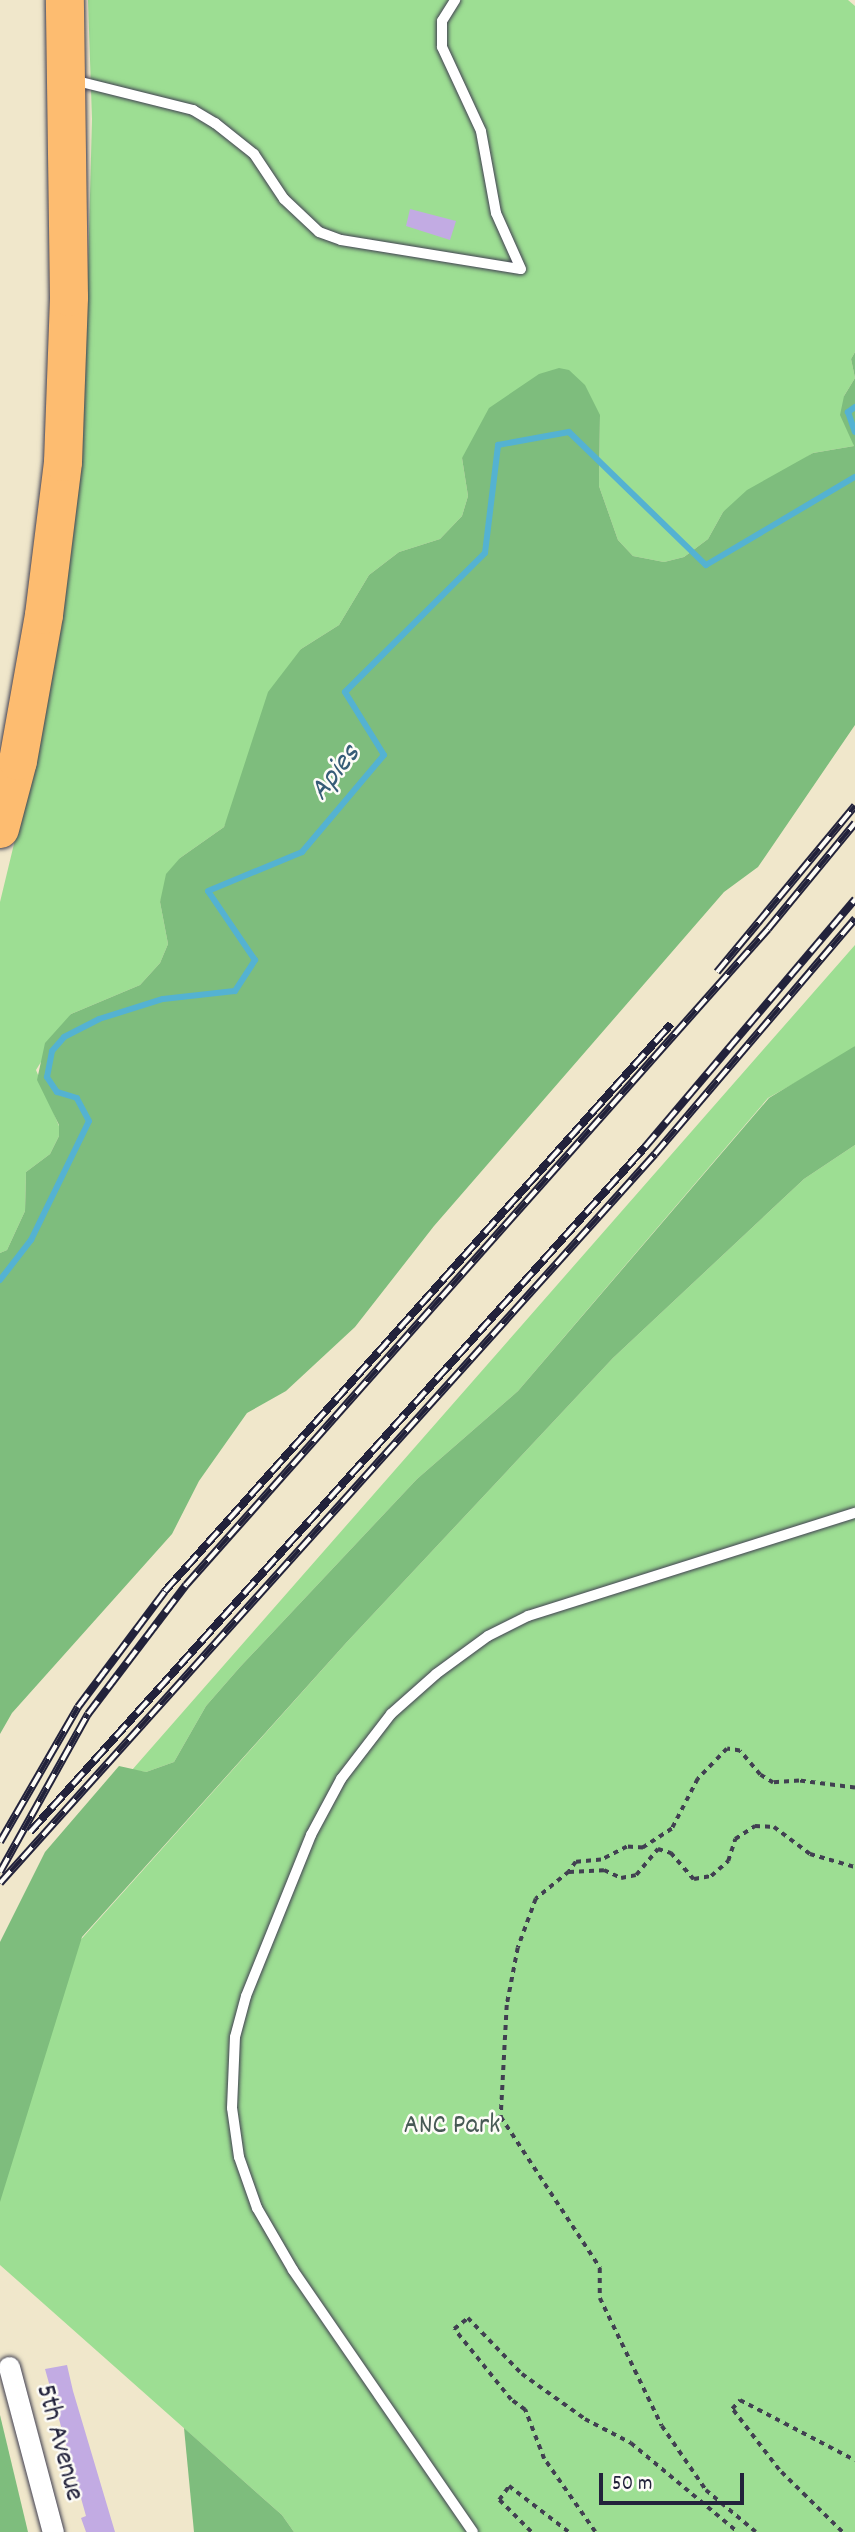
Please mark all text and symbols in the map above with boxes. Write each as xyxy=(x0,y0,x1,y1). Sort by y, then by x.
water label: Apies xyxy=(304,739,370,809)
park label: ANC Park xyxy=(403,2110,501,2144)
street label: 5th Avenue xyxy=(26,2381,90,2505)
scale bar xyxy=(603,2458,748,2502)
text: 50 m xyxy=(612,2470,652,2500)

